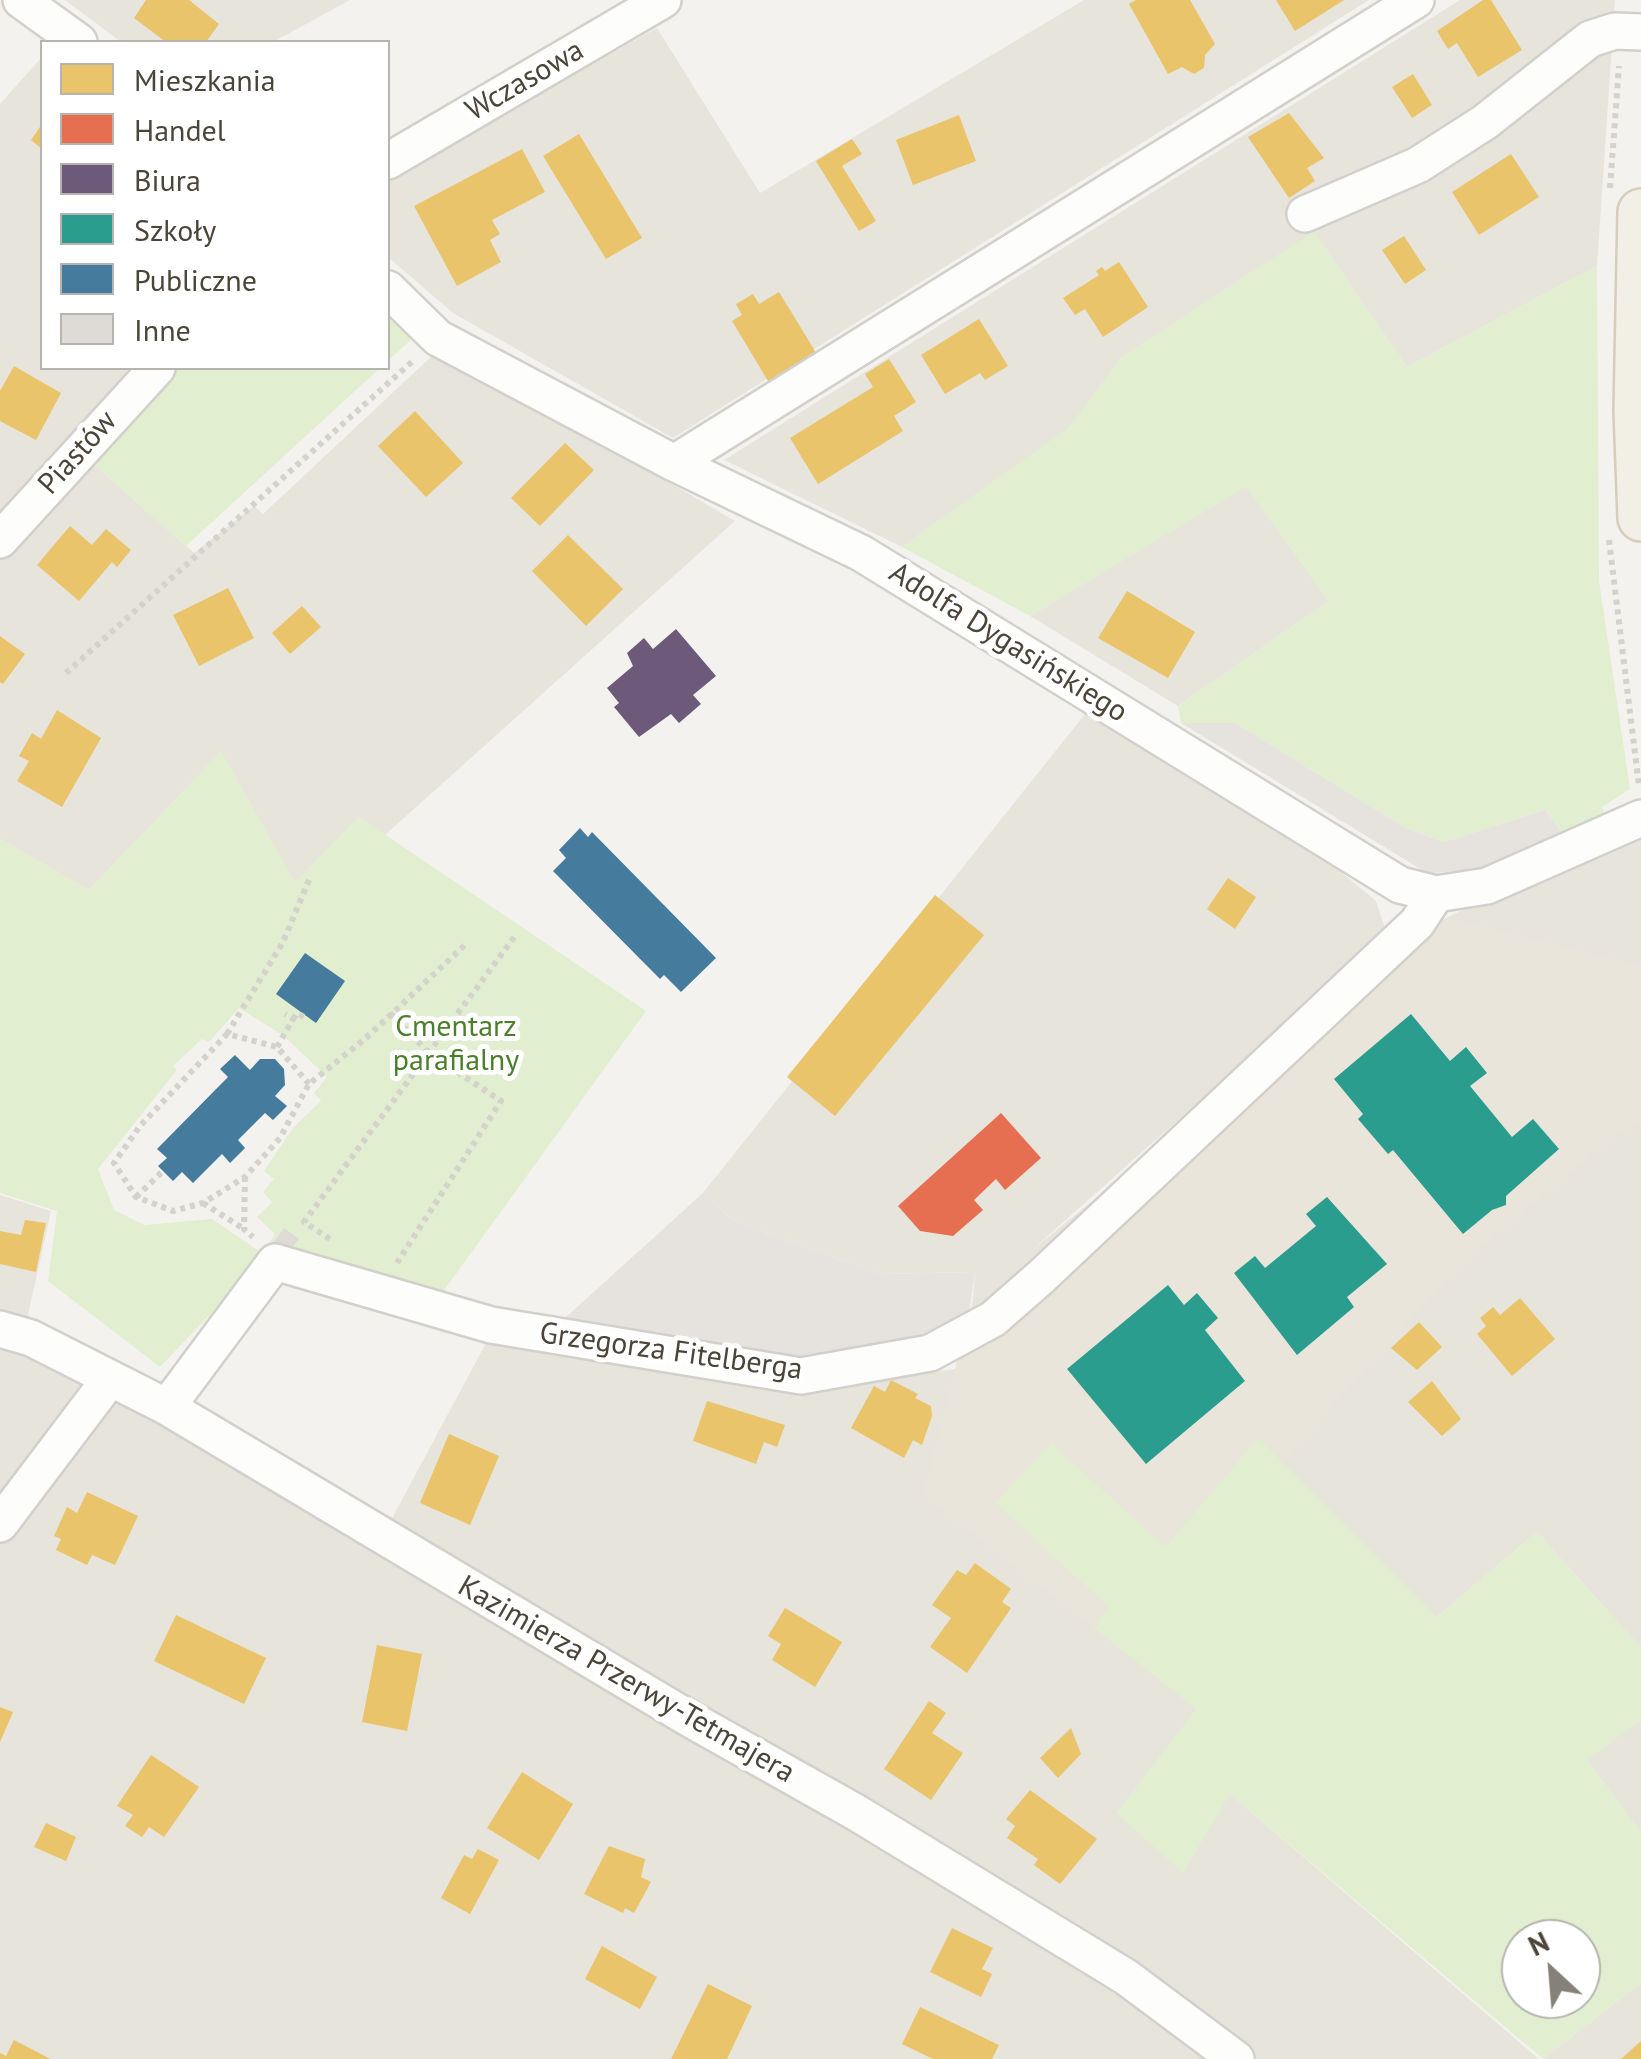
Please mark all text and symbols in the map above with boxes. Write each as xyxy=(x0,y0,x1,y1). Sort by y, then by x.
street label: Wczasowa xyxy=(460,33,590,129)
legend xyxy=(40,40,390,370)
text: Mieszkania xyxy=(134,60,276,99)
text: Handel xyxy=(134,110,226,149)
text: Biura xyxy=(134,160,201,199)
text: Szkoły xyxy=(134,210,216,249)
text: Publiczne xyxy=(134,260,257,299)
text: Inne xyxy=(134,310,191,349)
street label: Piastów xyxy=(31,404,125,502)
street label: Adolfa Dygasińskiego xyxy=(882,555,1134,731)
park label: Cmentarz parafialny xyxy=(393,1009,519,1080)
street label: Grzegorza Fitelberga xyxy=(537,1316,805,1388)
street label: Kazimierza Przerwy-Tetmajera xyxy=(451,1569,801,1791)
north arrow xyxy=(1501,1919,1601,2019)
text: N xyxy=(1522,1923,1555,1964)

